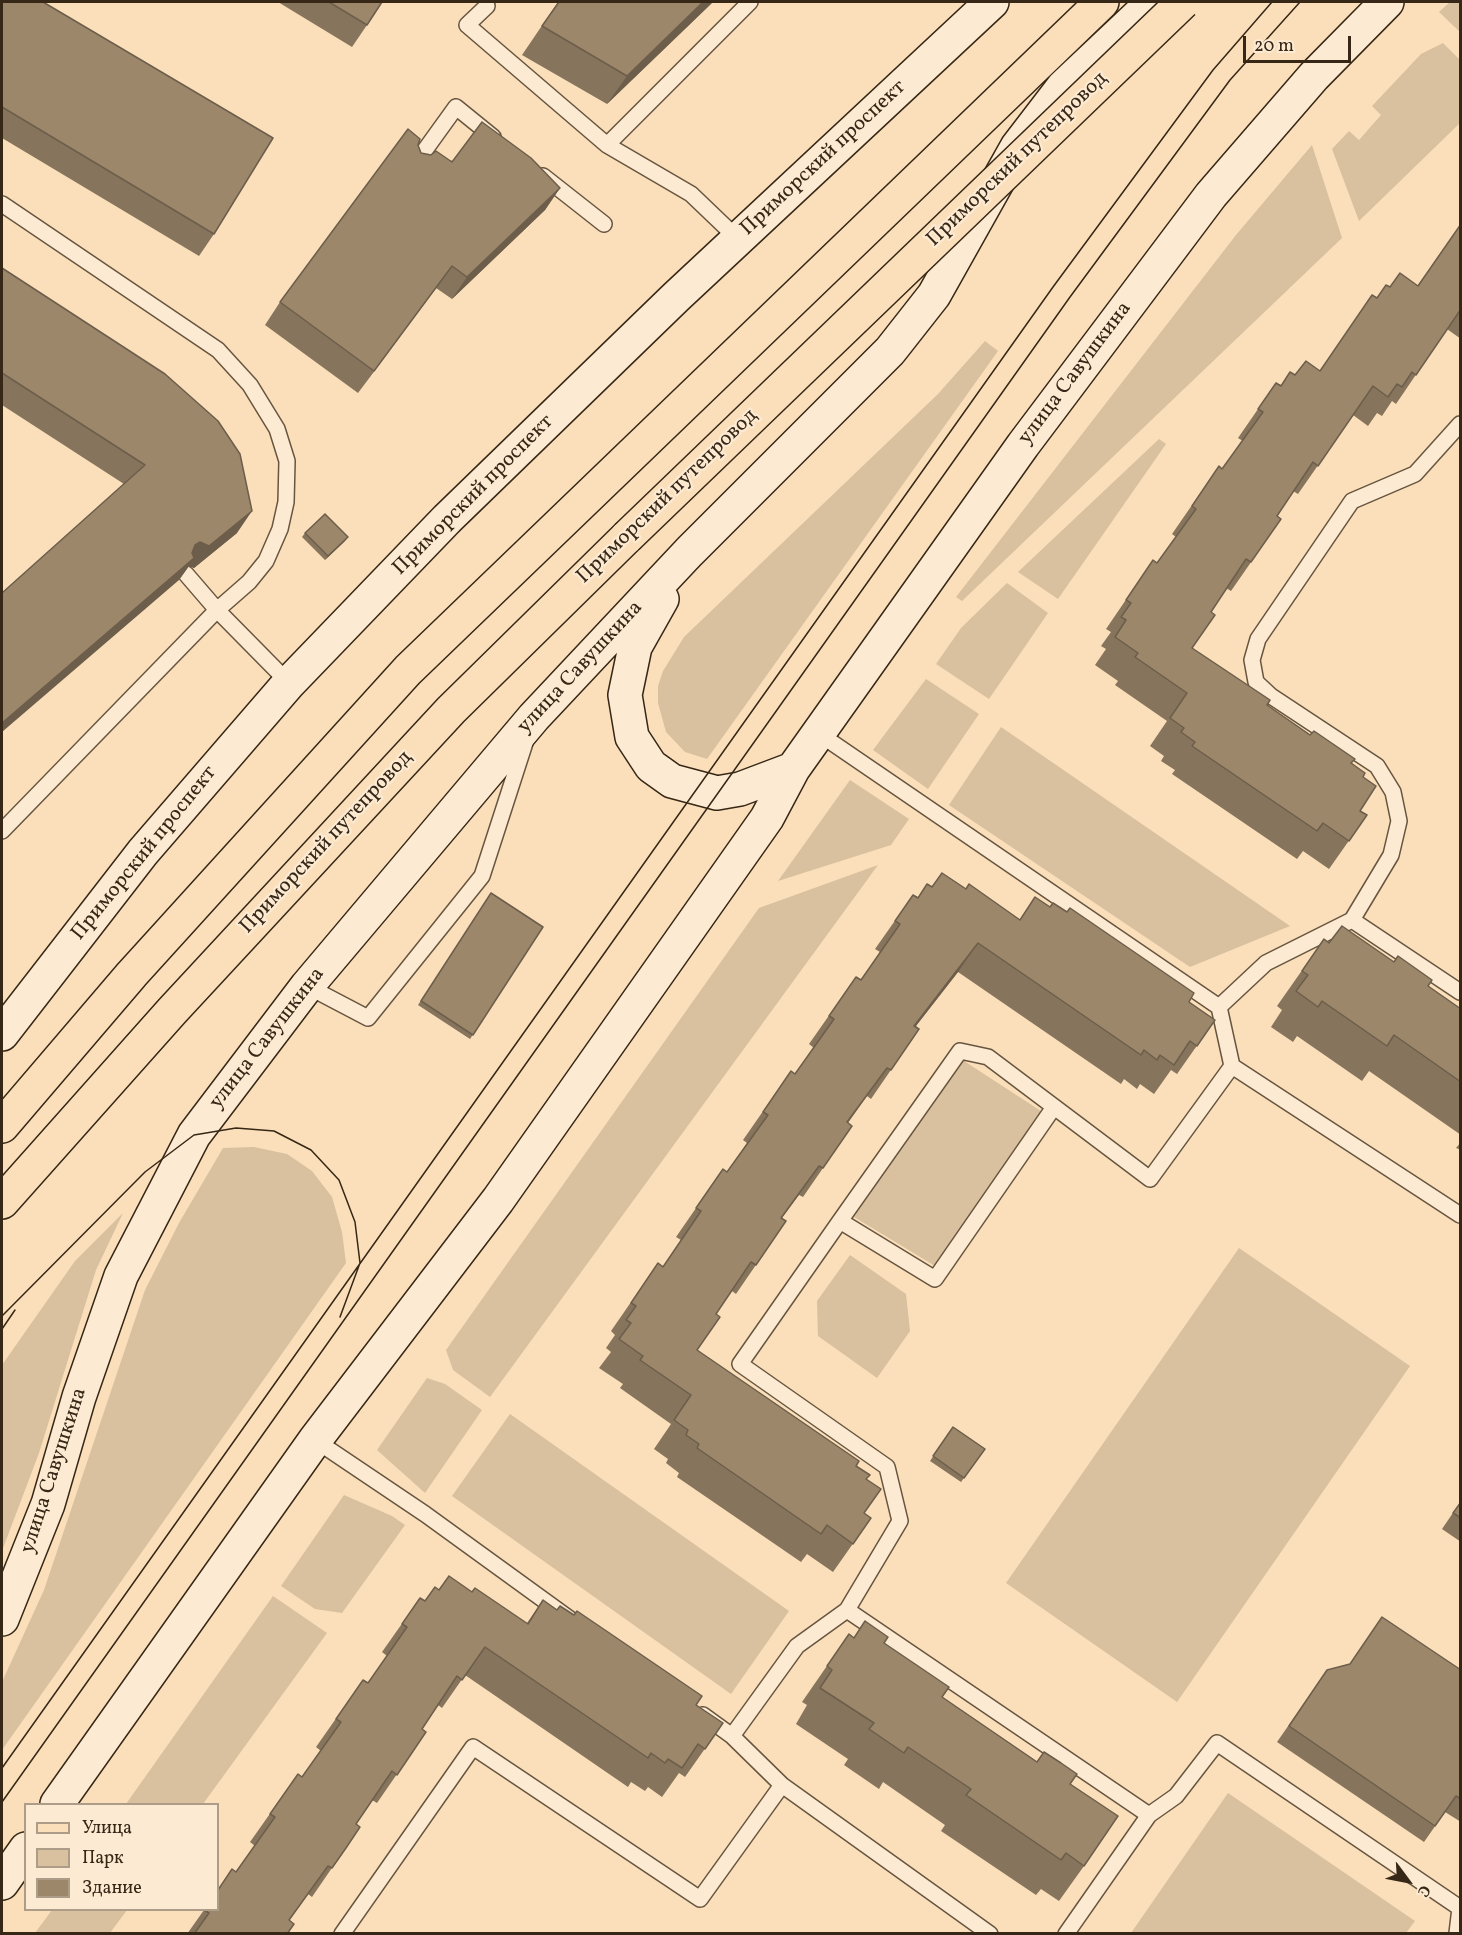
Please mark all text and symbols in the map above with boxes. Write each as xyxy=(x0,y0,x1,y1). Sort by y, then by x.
scale bar xyxy=(1246,24,1354,62)
text: 20 m xyxy=(1254,34,1294,59)
street label: Приморский путепровод xyxy=(922,67,1114,253)
street label: Приморский проспект xyxy=(736,76,912,242)
street label: улица Савушкина xyxy=(1014,297,1138,451)
street label: Приморский путепровод xyxy=(572,404,764,590)
street label: Приморский проспект xyxy=(388,410,560,582)
street label: улица Савушкина xyxy=(513,596,649,740)
street label: Приморский путепровод xyxy=(235,746,419,940)
street label: Приморский проспект xyxy=(67,762,223,946)
street label: улица Савушкина xyxy=(205,963,331,1115)
street label: улица Савушкина xyxy=(16,1385,94,1557)
legend xyxy=(24,1803,219,1911)
text: Улица xyxy=(82,1816,132,1841)
text: Парк xyxy=(82,1846,124,1871)
north arrow xyxy=(1378,1851,1438,1911)
text: Здание xyxy=(82,1876,142,1901)
text: С xyxy=(1411,1880,1435,1901)

